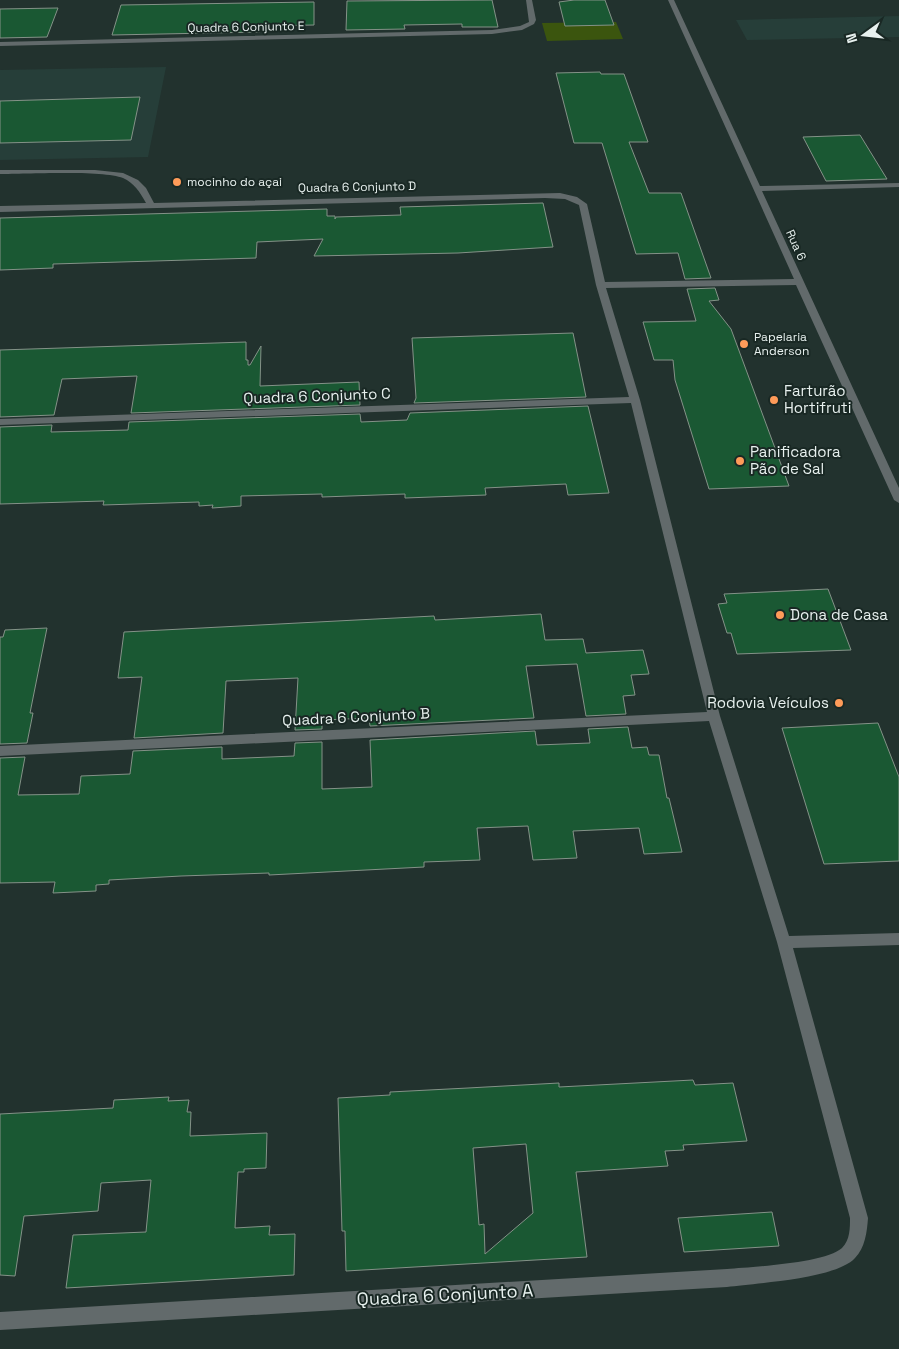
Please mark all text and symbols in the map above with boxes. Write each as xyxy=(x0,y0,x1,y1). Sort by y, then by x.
north arrow xyxy=(839,10,889,60)
street label: Quadra 6 Conjunto E xyxy=(187,18,305,36)
text: N xyxy=(842,31,861,45)
place label: mocinho do açai xyxy=(187,174,282,190)
marker: mocinho do açai xyxy=(171,176,183,188)
street label: Quadra 6 Conjunto D xyxy=(298,178,416,196)
street label: Rua 6 xyxy=(782,227,810,263)
place label: Papelaria Anderson xyxy=(754,329,809,359)
marker: Papelaria Anderson xyxy=(738,338,750,350)
place label: Farturão Hortifruti xyxy=(784,381,851,417)
street label: Quadra 6 Conjunto C xyxy=(243,383,391,408)
marker: Farturão Hortifruti xyxy=(768,394,780,406)
place label: Panificadora Pão de Sal xyxy=(750,442,841,478)
marker: Panificadora Pão de Sal xyxy=(734,455,746,467)
place label: Dona de Casa xyxy=(790,605,888,624)
marker: Dona de Casa xyxy=(774,609,786,621)
place label: Rodovia Veículos xyxy=(707,693,829,712)
marker: Rodovia Veículos xyxy=(833,697,845,709)
street label: Quadra 6 Conjunto B xyxy=(282,703,430,730)
street label: Quadra 6 Conjunto A xyxy=(356,1278,534,1311)

